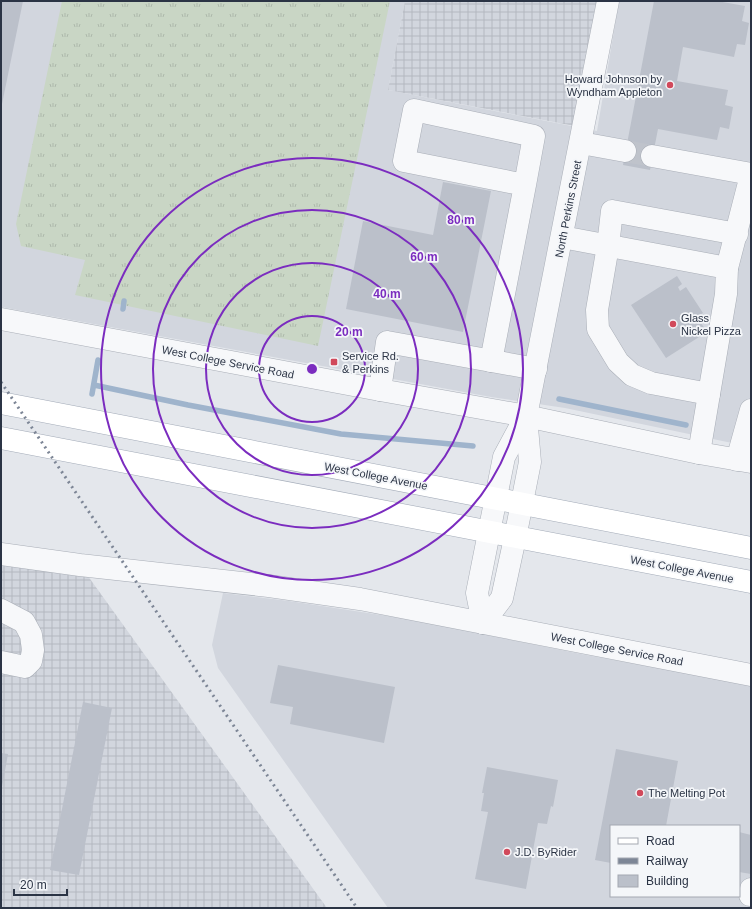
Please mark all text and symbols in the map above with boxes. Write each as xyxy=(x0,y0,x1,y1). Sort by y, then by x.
place label: Howard Johnson by Wyndham Appleton xyxy=(565,73,662,98)
marker: Howard Johnson by Wyndham Appleton xyxy=(665,80,675,90)
street label: North Perkins Street xyxy=(553,159,583,259)
text: 80 m xyxy=(447,213,475,227)
text: 60 m xyxy=(410,250,438,264)
text: 40 m xyxy=(373,287,401,301)
place label: Glass Nickel Pizza xyxy=(681,312,742,337)
marker: Glass Nickel Pizza xyxy=(668,319,678,329)
text: 20 m xyxy=(335,325,363,339)
street label: West College Service Road xyxy=(161,343,295,381)
place label: Service Rd. & Perkins xyxy=(342,350,399,375)
marker: Service Rd. & Perkins xyxy=(329,357,339,367)
centre of rings xyxy=(305,362,319,376)
street label: West College Avenue xyxy=(323,460,429,492)
street label: West College Avenue xyxy=(629,553,735,585)
street label: West College Service Road xyxy=(550,630,684,668)
place label: The Melting Pot xyxy=(648,787,725,799)
marker: The Melting Pot xyxy=(635,788,645,798)
legend xyxy=(610,825,740,897)
text: Road xyxy=(646,834,675,848)
place label: J.D. ByRider xyxy=(515,846,577,858)
marker: J.D. ByRider xyxy=(502,847,512,857)
text: Railway xyxy=(646,854,688,868)
scale bar xyxy=(14,871,67,897)
text: Building xyxy=(646,874,689,888)
text: 20 m xyxy=(20,878,47,892)

